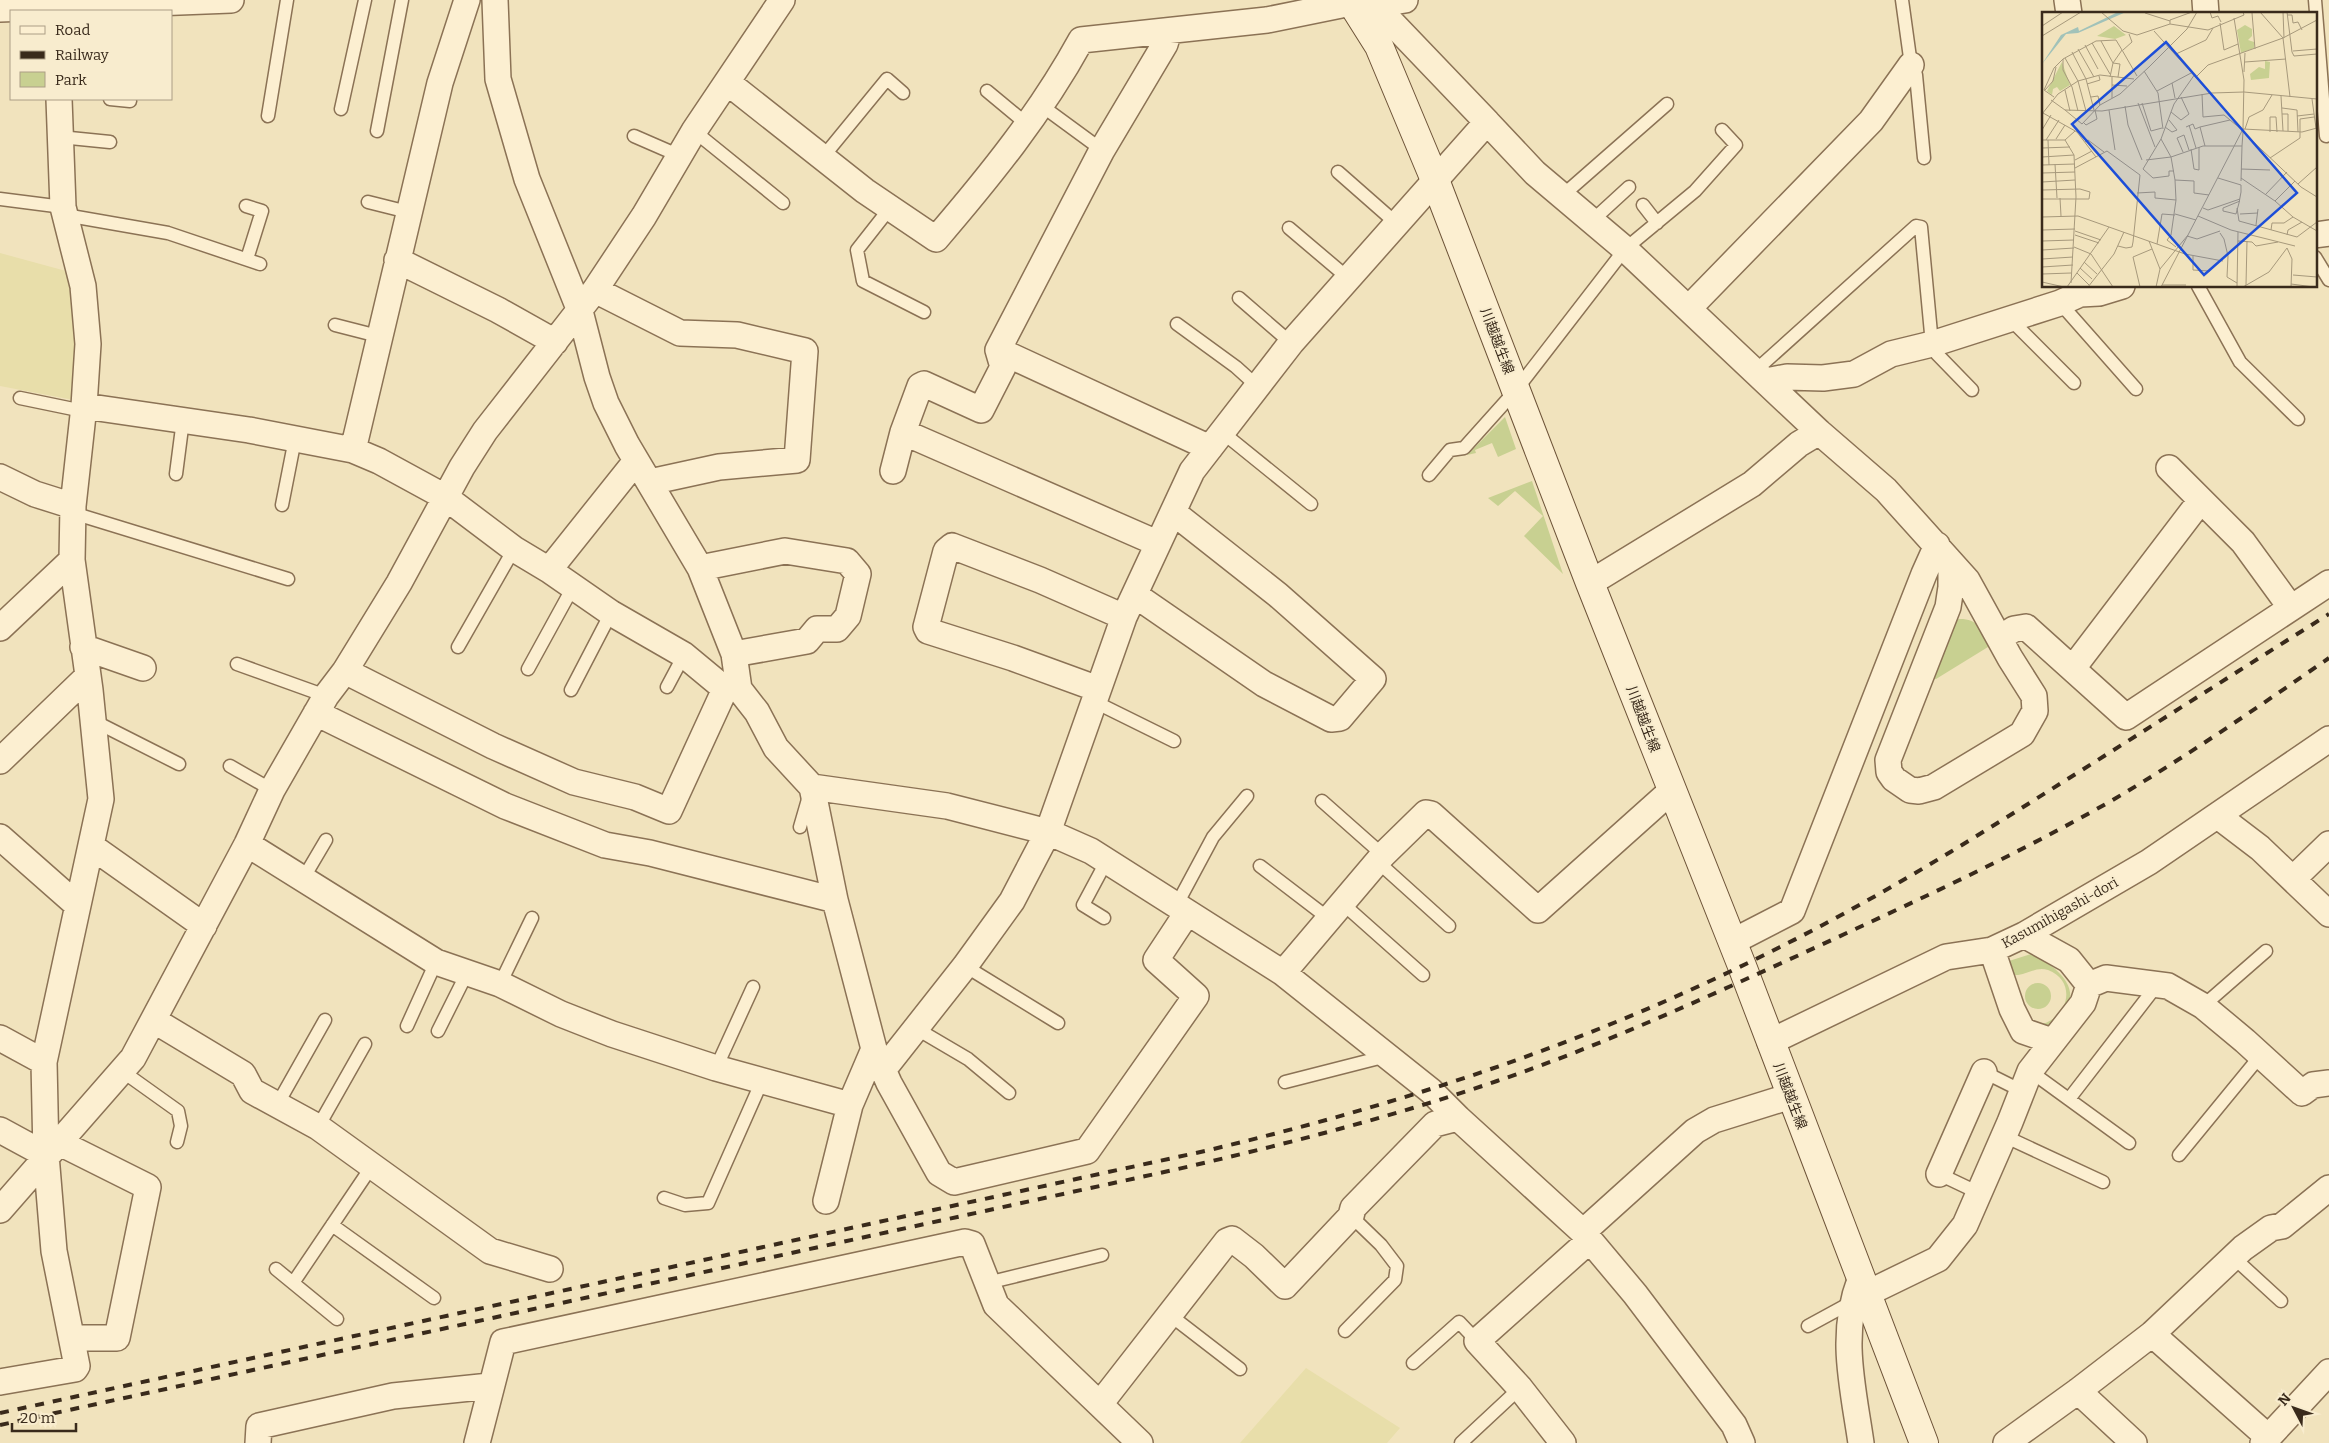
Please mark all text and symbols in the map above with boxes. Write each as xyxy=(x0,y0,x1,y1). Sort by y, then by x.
legend xyxy=(10,10,172,100)
inset map xyxy=(2042,12,2316,288)
text: Road xyxy=(55,21,90,39)
text: Railway xyxy=(55,46,109,64)
text: Park xyxy=(55,71,87,89)
street label: 川越越生線 xyxy=(1477,305,1517,377)
street label: 川越越生線 xyxy=(1623,683,1663,755)
street label: Kasumihigashi-dori xyxy=(1999,874,2121,952)
street label: 川越越生線 xyxy=(1770,1060,1810,1132)
north arrow xyxy=(2269,1383,2319,1433)
text: N xyxy=(2275,1390,2295,1409)
scale bar xyxy=(12,1400,76,1432)
text: 20 m xyxy=(20,1409,56,1427)

